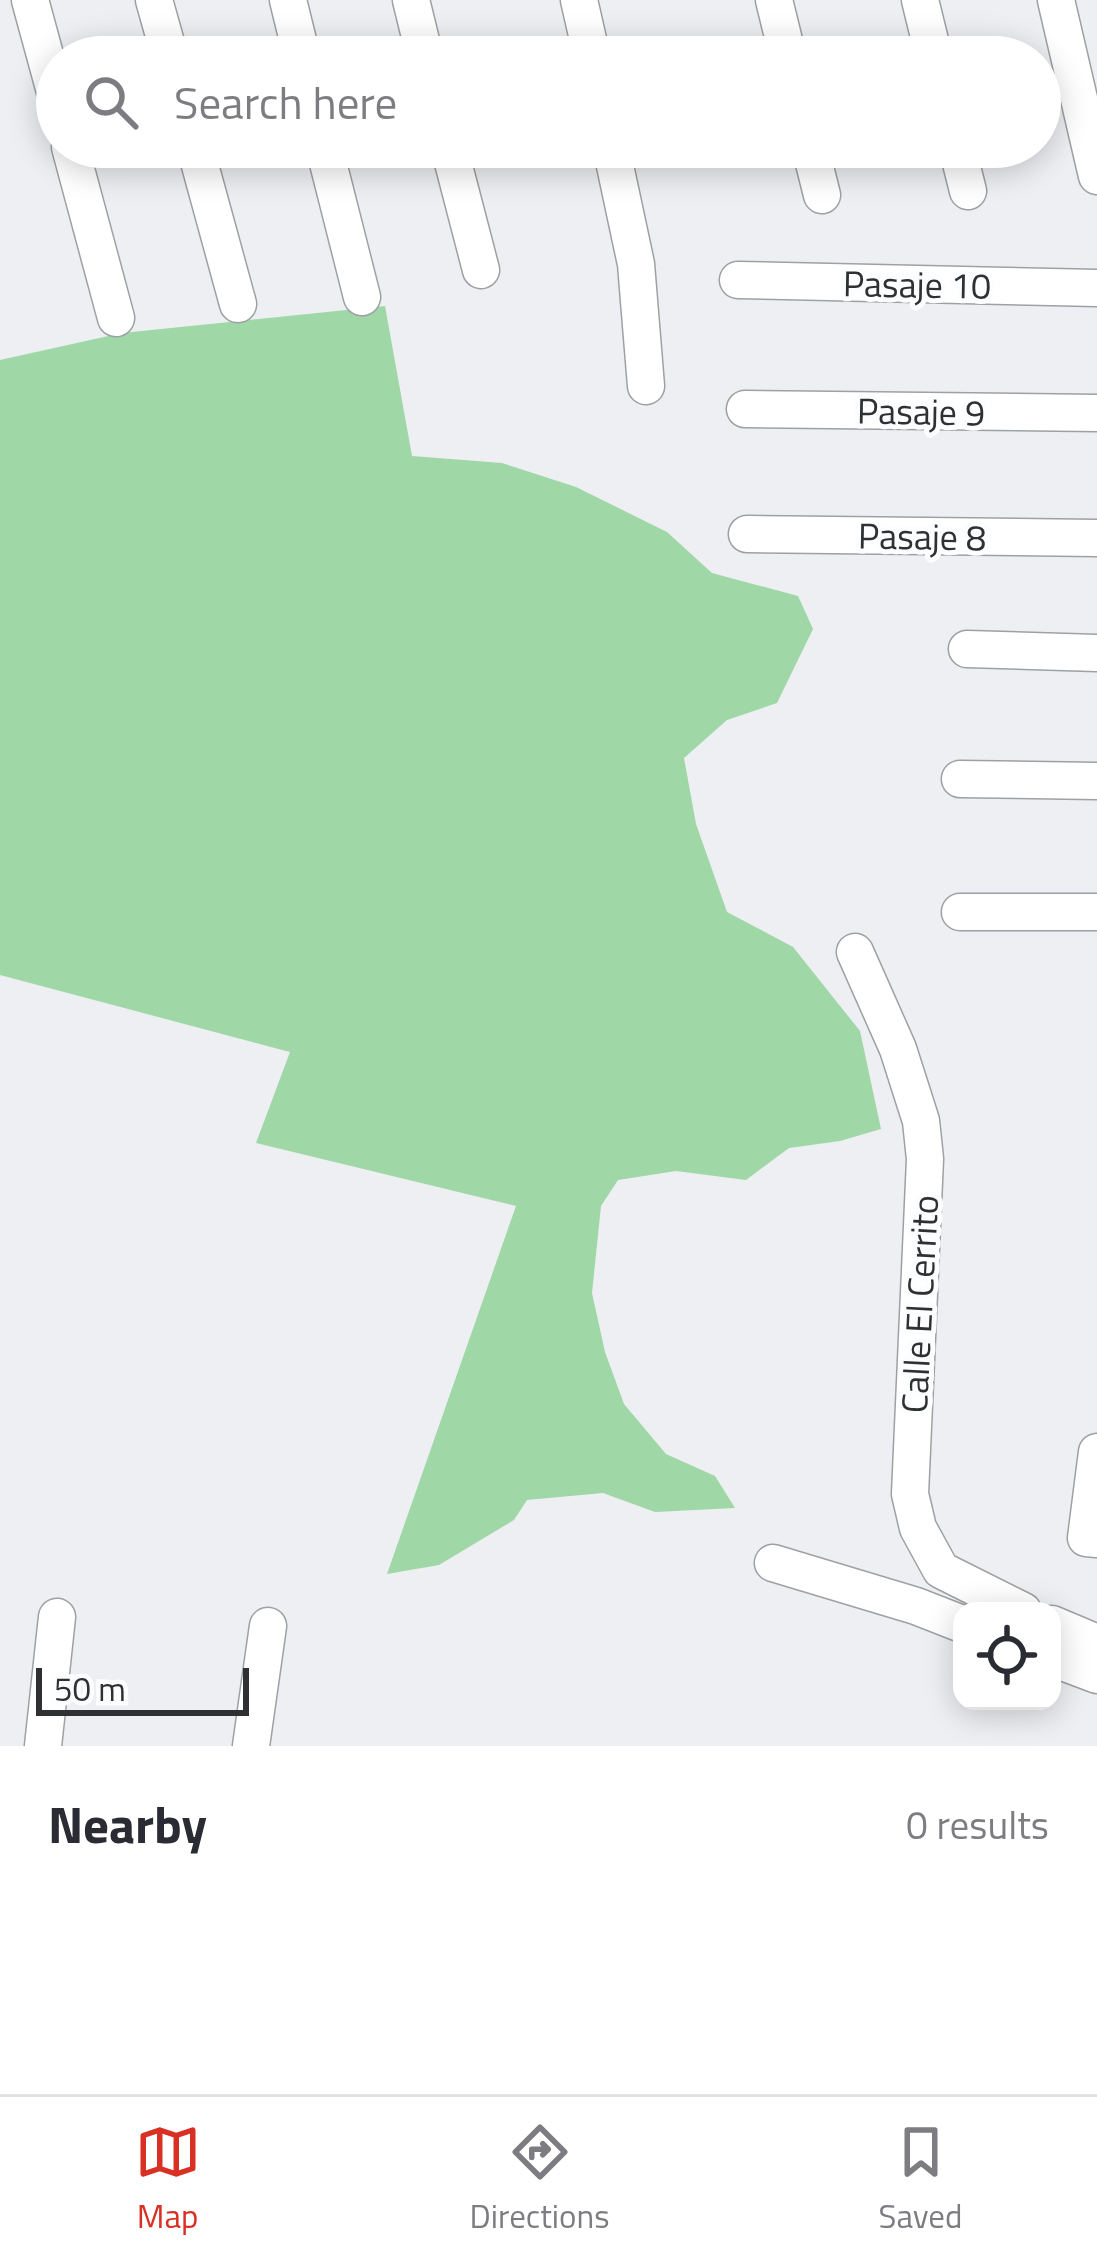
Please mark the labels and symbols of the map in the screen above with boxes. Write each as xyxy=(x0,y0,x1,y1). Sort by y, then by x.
street label: Pasaje 10 xyxy=(842,255,992,313)
street label: Pasaje 9 xyxy=(856,382,986,440)
street label: Pasaje 8 xyxy=(857,507,987,565)
street label: Calle El Cerrito xyxy=(886,1194,952,1414)
scale bar xyxy=(36,1662,249,1715)

